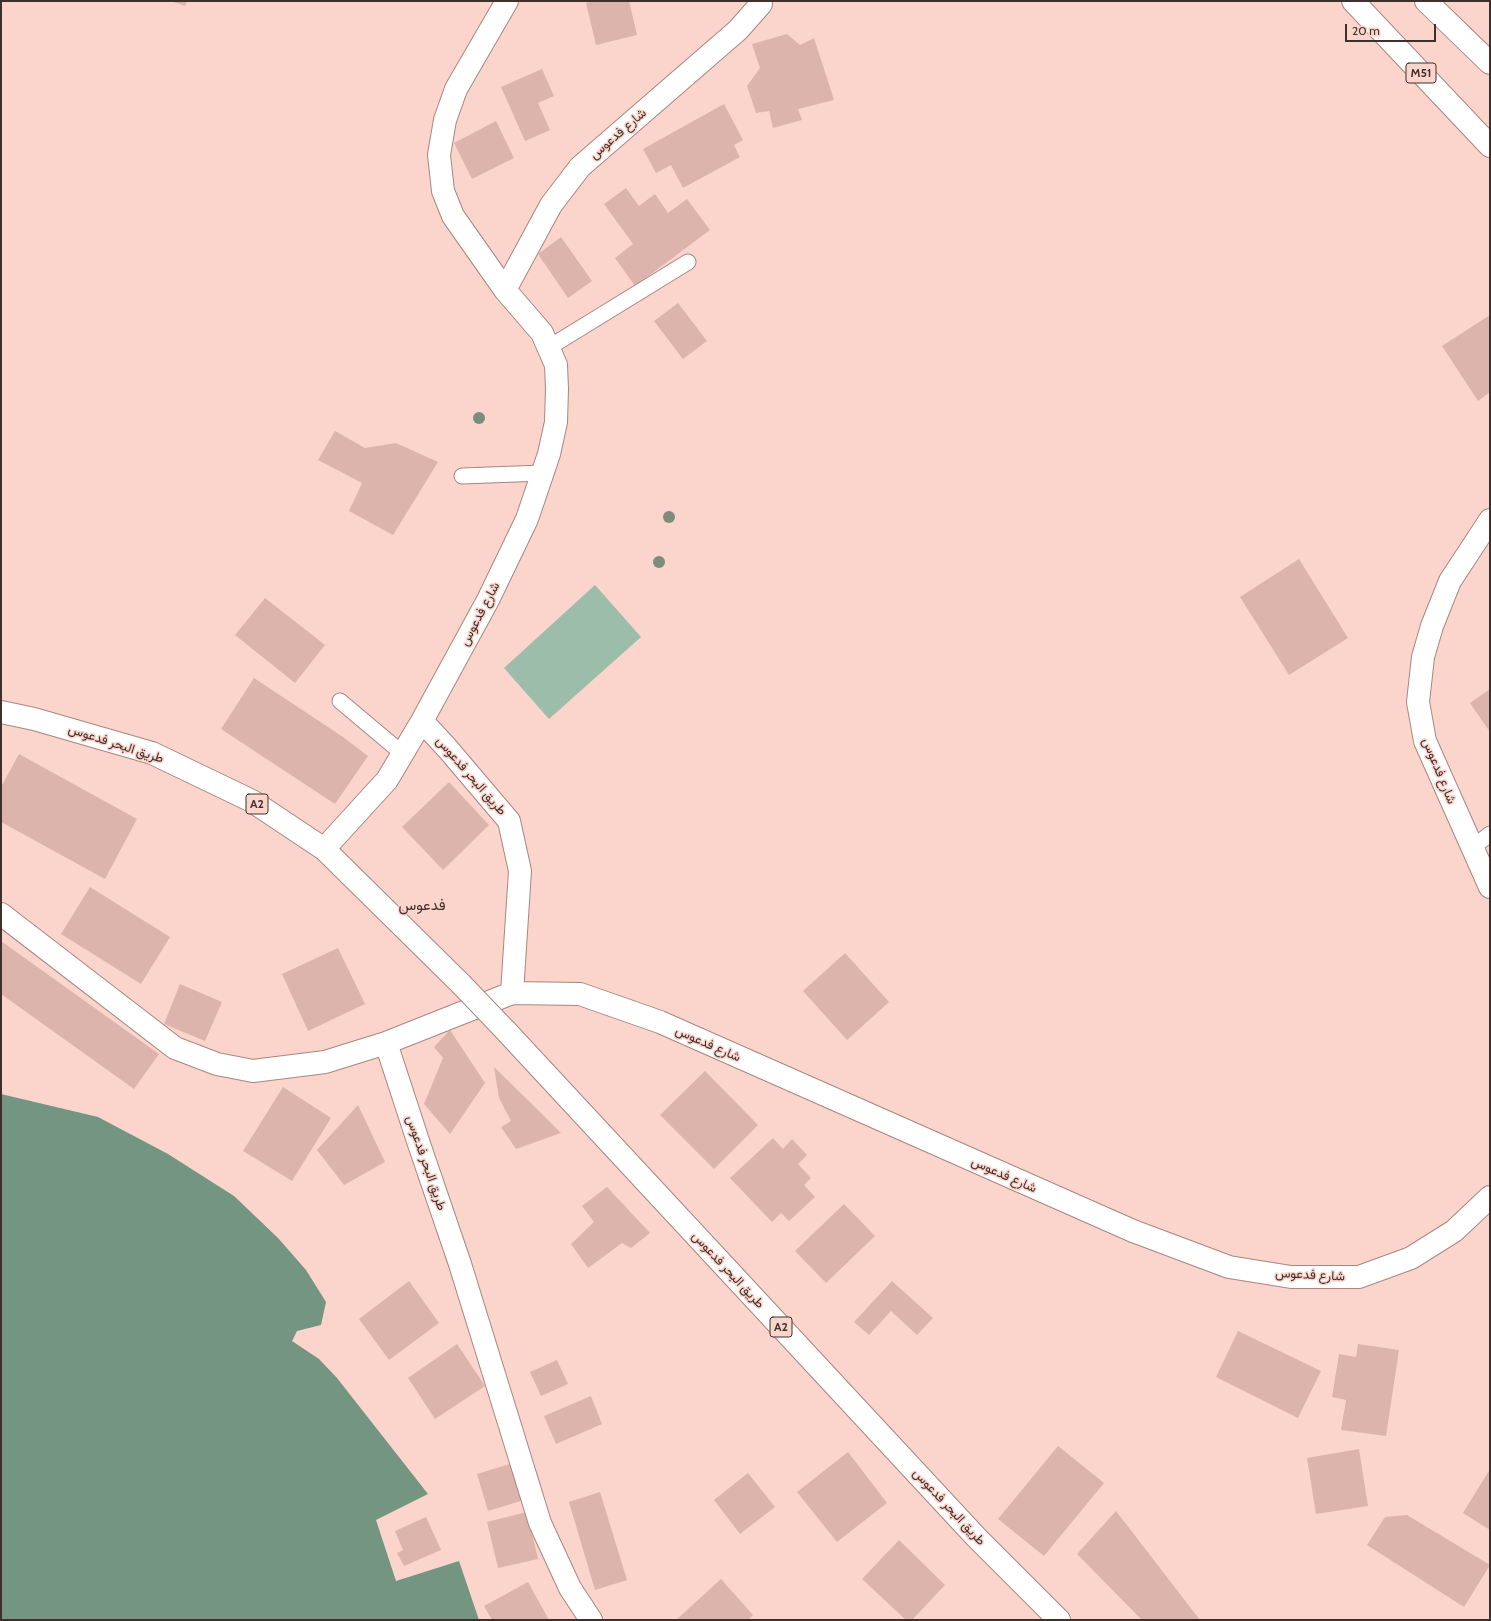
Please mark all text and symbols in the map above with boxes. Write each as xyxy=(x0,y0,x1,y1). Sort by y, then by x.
scale bar xyxy=(1347,16,1438,42)
text: 20 m xyxy=(1352,23,1380,38)
road number: M51 xyxy=(1406,63,1436,83)
street label: شارع فدعوس xyxy=(587,105,649,163)
street label: شارع فدعوس xyxy=(457,580,503,648)
street label: طريق البحر فدعوس xyxy=(66,721,166,767)
street label: طريق البحر فدعوس xyxy=(433,733,509,819)
street label: شارع فدعوس xyxy=(1419,736,1459,806)
road number: A2 xyxy=(246,794,268,814)
district label: فدعوس xyxy=(398,897,446,915)
street label: شارع فدعوس xyxy=(673,1023,743,1065)
street label: طريق البحر فدعوس xyxy=(402,1113,450,1213)
street label: شارع فدعوس xyxy=(969,1154,1039,1196)
street label: طريق البحر فدعوس xyxy=(688,1228,768,1312)
street label: شارع فدعوس xyxy=(1275,1265,1345,1285)
road number: A2 xyxy=(770,1317,792,1337)
street label: طريق البحر فدعوس xyxy=(909,1465,989,1549)

